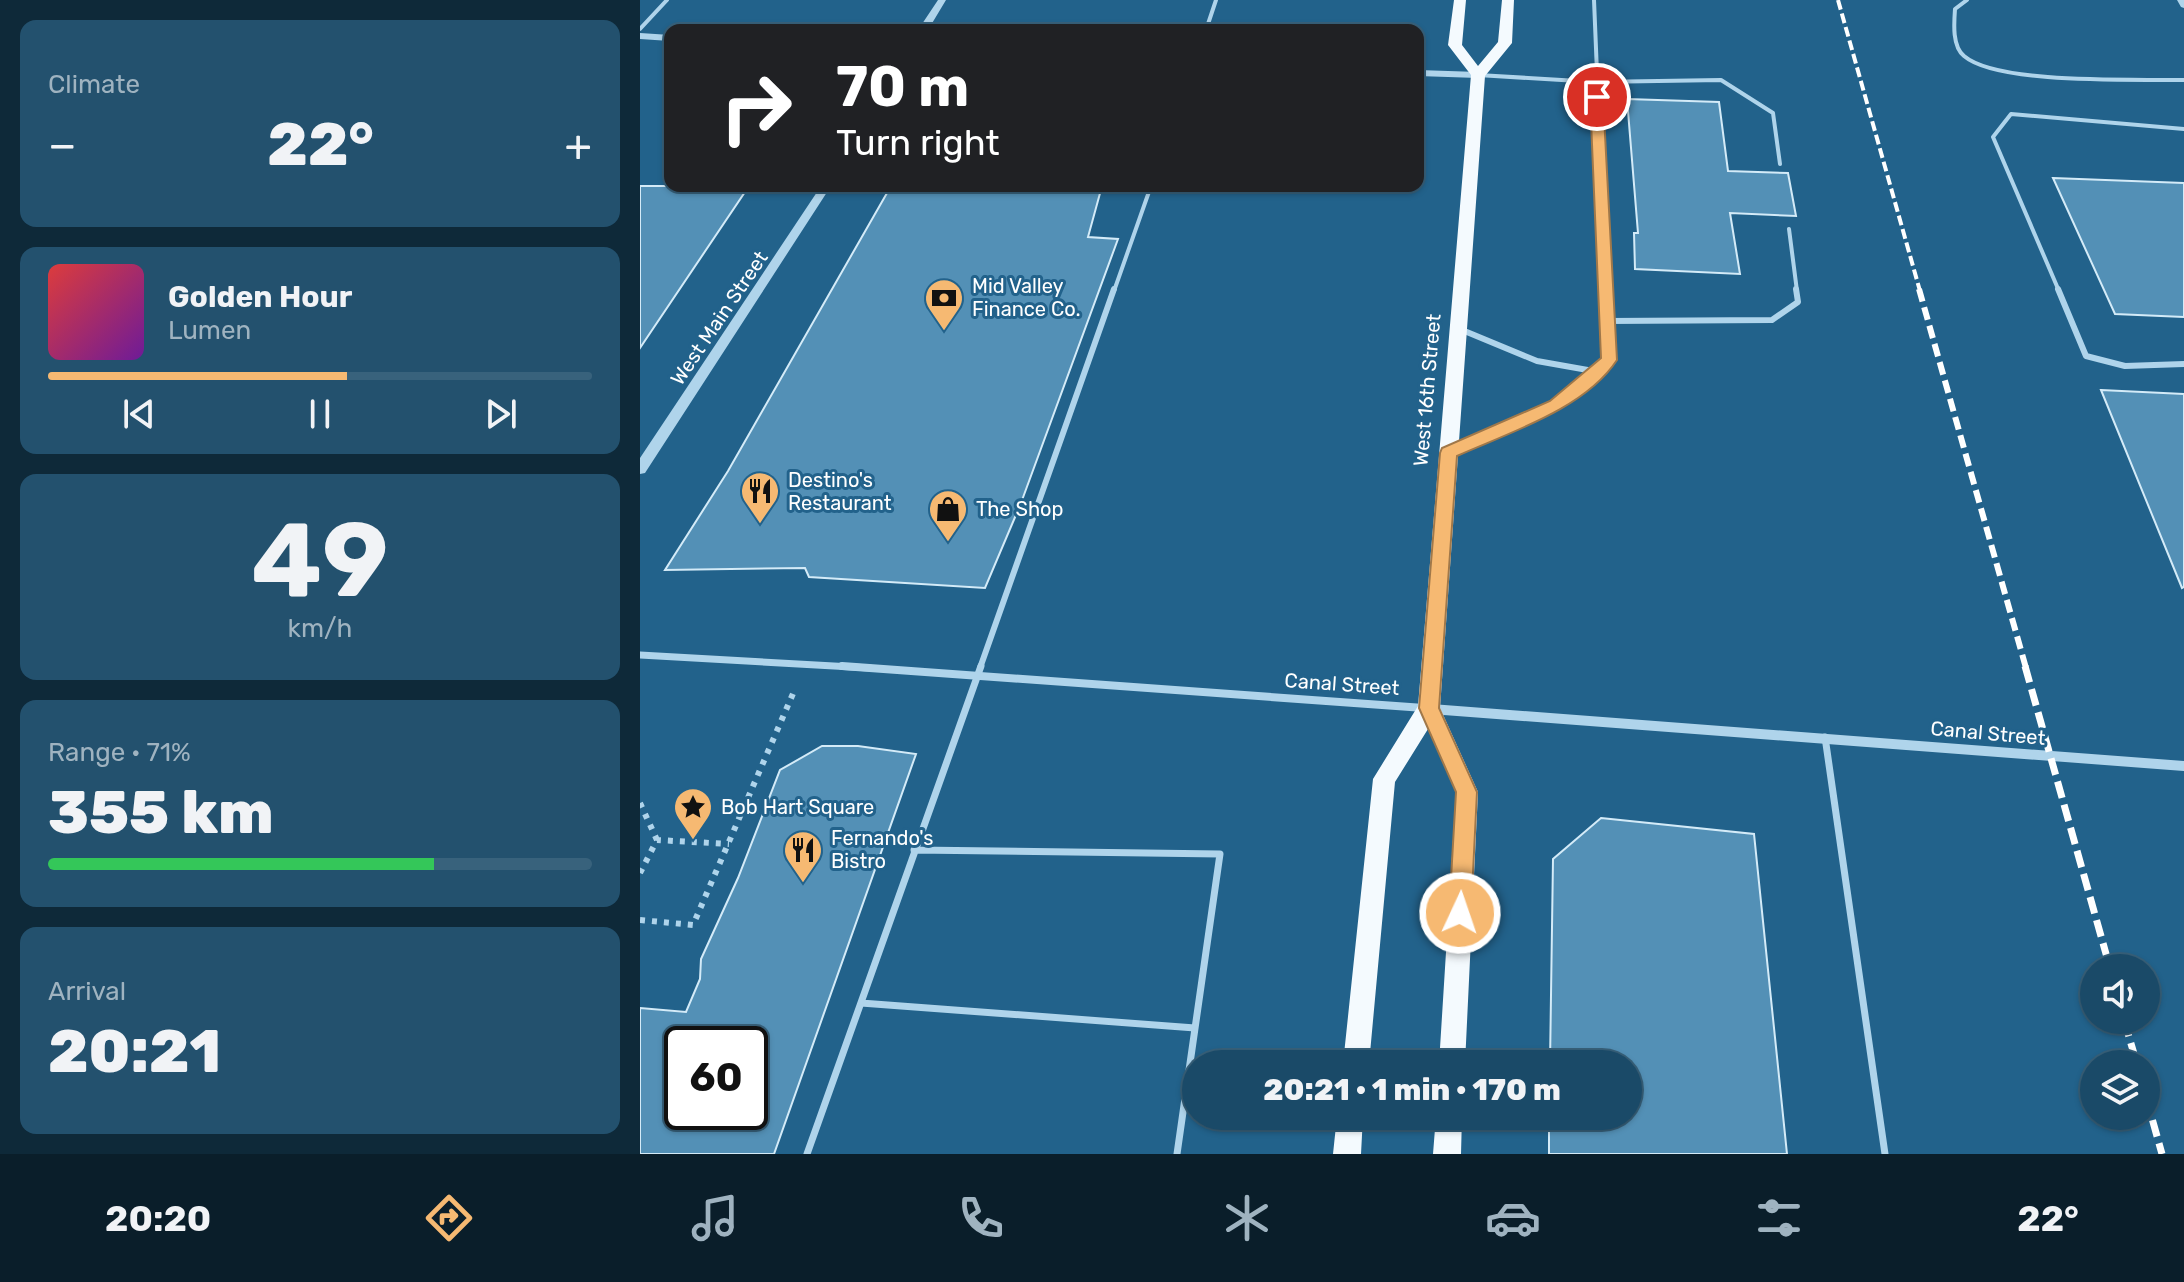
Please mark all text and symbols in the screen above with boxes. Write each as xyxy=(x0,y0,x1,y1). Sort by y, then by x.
text: 70 m xyxy=(836,54,969,120)
icon: right xyxy=(704,56,808,160)
pin xyxy=(1563,63,1631,131)
text: Climate xyxy=(48,69,140,100)
icon: arrive xyxy=(1575,75,1619,119)
text: 22° xyxy=(267,109,374,180)
text: − xyxy=(48,119,77,171)
text: + xyxy=(565,119,592,171)
text: Turn right xyxy=(836,121,1000,164)
street label: West Main Street xyxy=(665,246,773,390)
place label: Mid Valley Finance Co. xyxy=(972,274,1081,321)
bank icon: Mid Valley Finance Co. xyxy=(923,277,965,332)
text: Golden Hour xyxy=(168,279,352,315)
street label: West 16th Street xyxy=(1408,313,1446,467)
text: Lumen xyxy=(168,315,251,346)
icon: previous xyxy=(117,392,161,436)
icon: pause xyxy=(298,392,342,436)
icon: next xyxy=(479,392,523,436)
place label: Destino's Restaurant xyxy=(788,468,892,515)
restaurant icon: Destino's Restaurant xyxy=(739,470,781,525)
shop icon: The Shop xyxy=(927,488,969,543)
place label: The Shop xyxy=(976,497,1063,521)
text: 49 xyxy=(251,499,389,622)
text: km/h xyxy=(288,613,352,644)
street label: Canal Street xyxy=(1284,668,1400,700)
street label: Canal Street xyxy=(1930,716,2047,750)
text: Range · 71% xyxy=(48,737,191,768)
text: 355 km xyxy=(48,777,274,848)
place icon: Bob Hart Square xyxy=(672,786,714,841)
place label: Bob Hart Square xyxy=(721,795,874,819)
place label: Fernando's Bistro xyxy=(831,826,933,873)
restaurant icon: Fernando's Bistro xyxy=(782,829,824,884)
position arrow xyxy=(1418,871,1502,955)
map controls xyxy=(2080,954,2160,1130)
button: sound xyxy=(2080,954,2160,1034)
text: Arrival xyxy=(48,976,126,1007)
text: 20:21 xyxy=(48,1016,221,1087)
speed limit sign: 60 xyxy=(664,1026,768,1130)
button: layers xyxy=(2080,1050,2160,1130)
text: 20:21 · 1 min · 170 m xyxy=(1263,1072,1561,1108)
icon: directions xyxy=(421,1190,477,1246)
icon: music xyxy=(687,1190,743,1246)
icon: phone xyxy=(953,1190,1009,1246)
icon: climate xyxy=(1219,1190,1275,1246)
icon: car xyxy=(1485,1190,1541,1246)
icon: filters xyxy=(1751,1190,1807,1246)
text: 20:20 xyxy=(105,1197,211,1240)
text: 22° xyxy=(2017,1197,2079,1240)

